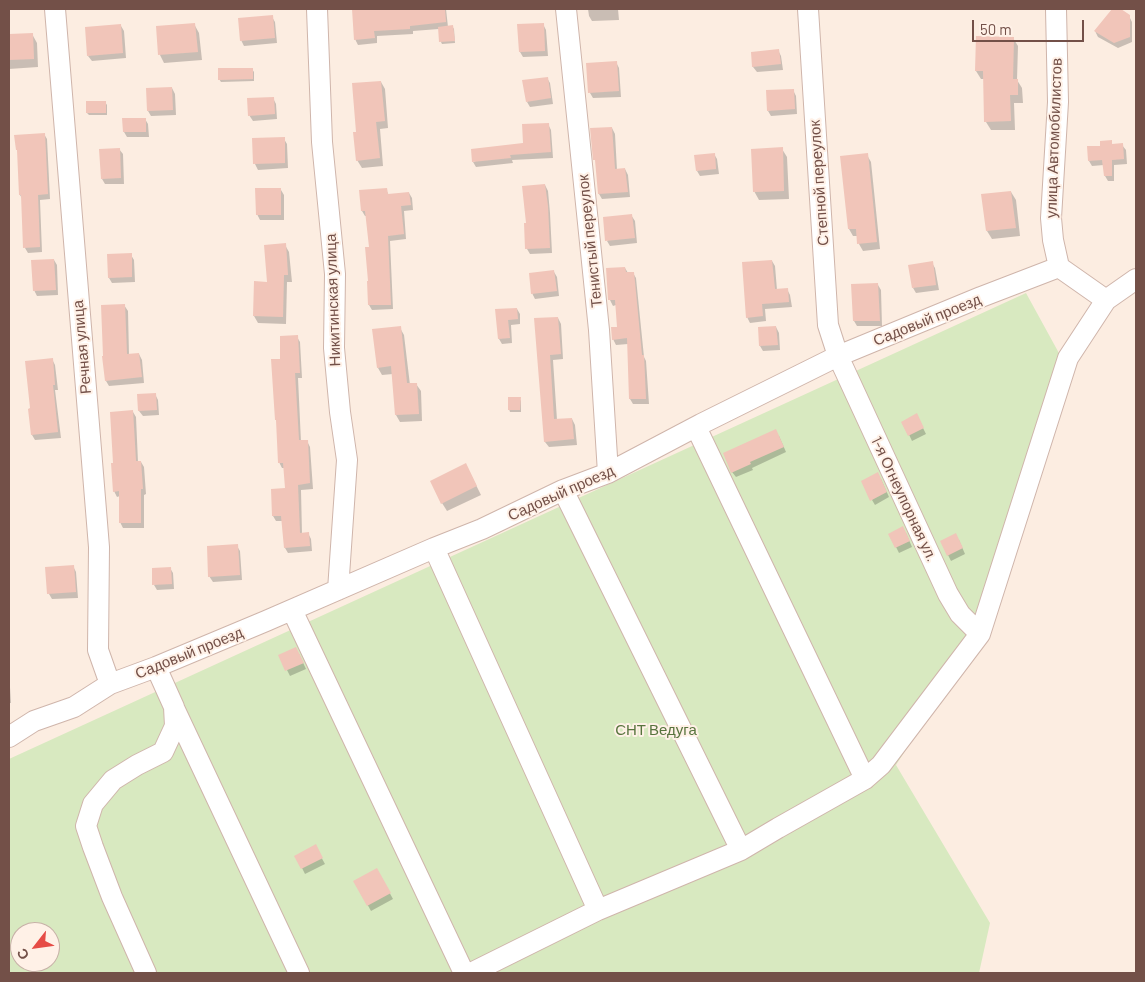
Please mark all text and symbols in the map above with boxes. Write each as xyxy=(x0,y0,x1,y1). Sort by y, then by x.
scale bar xyxy=(975,10,1088,42)
text: 50 m xyxy=(980,20,1012,38)
street label: улица Автомобилистов xyxy=(1042,58,1066,218)
street label: Степной переулок xyxy=(806,120,832,246)
street label: Тенистый переулок xyxy=(574,174,606,308)
street label: Никитинская улица xyxy=(322,233,344,367)
street label: Садовый проезд xyxy=(870,290,984,350)
street label: Речная улица xyxy=(69,299,95,395)
street label: 1-я Огнеупорная ул. xyxy=(867,434,941,564)
street label: Садовый проезд xyxy=(505,461,617,525)
street label: Садовый проезд xyxy=(132,623,246,683)
park label: СНТ Ведуга xyxy=(615,721,697,739)
north arrow xyxy=(10,922,60,972)
text: С xyxy=(13,946,32,963)

